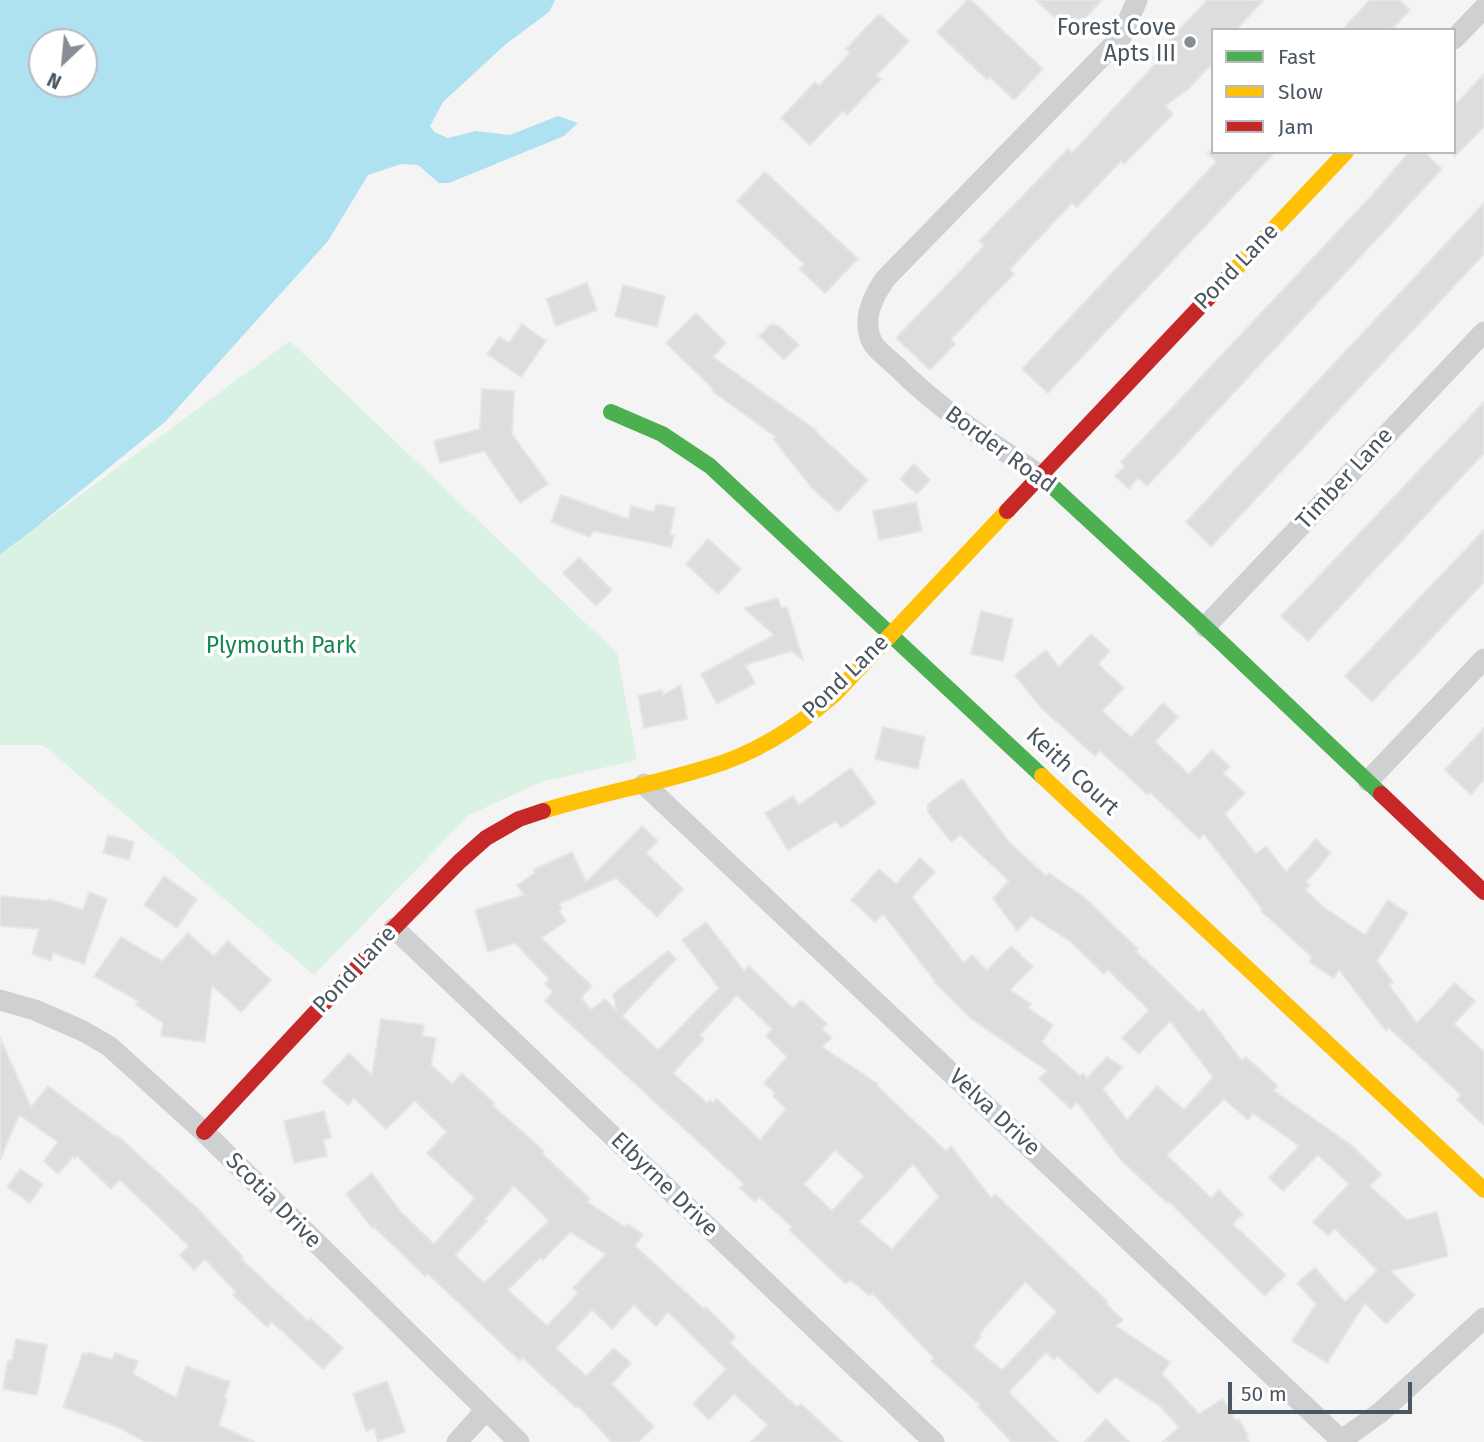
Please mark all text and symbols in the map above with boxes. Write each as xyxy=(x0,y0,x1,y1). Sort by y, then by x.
place label: Forest Cove Apts III xyxy=(1057,15,1176,69)
north arrow xyxy=(28,28,98,98)
legend xyxy=(1211,28,1456,154)
marker: Forest Cove Apts III xyxy=(1182,34,1198,50)
text: Fast xyxy=(1278,44,1316,70)
text: N xyxy=(44,67,65,94)
text: Slow xyxy=(1278,79,1323,105)
text: Jam xyxy=(1278,114,1314,140)
street label: Pond Lane xyxy=(1189,218,1285,316)
street label: Border Road xyxy=(939,401,1061,499)
street label: Timber Lane xyxy=(1291,422,1399,536)
street label: Pond Lane xyxy=(797,629,895,725)
park label: Plymouth Park xyxy=(206,633,356,661)
street label: Keith Court xyxy=(1020,722,1124,822)
street label: Pond Lane xyxy=(308,921,402,1019)
street label: Velva Drive xyxy=(943,1064,1045,1162)
street label: Elbyrne Drive xyxy=(605,1127,723,1243)
street label: Scotia Drive xyxy=(219,1147,327,1255)
scale bar xyxy=(1232,1368,1416,1412)
text: 50 m xyxy=(1241,1381,1287,1407)

